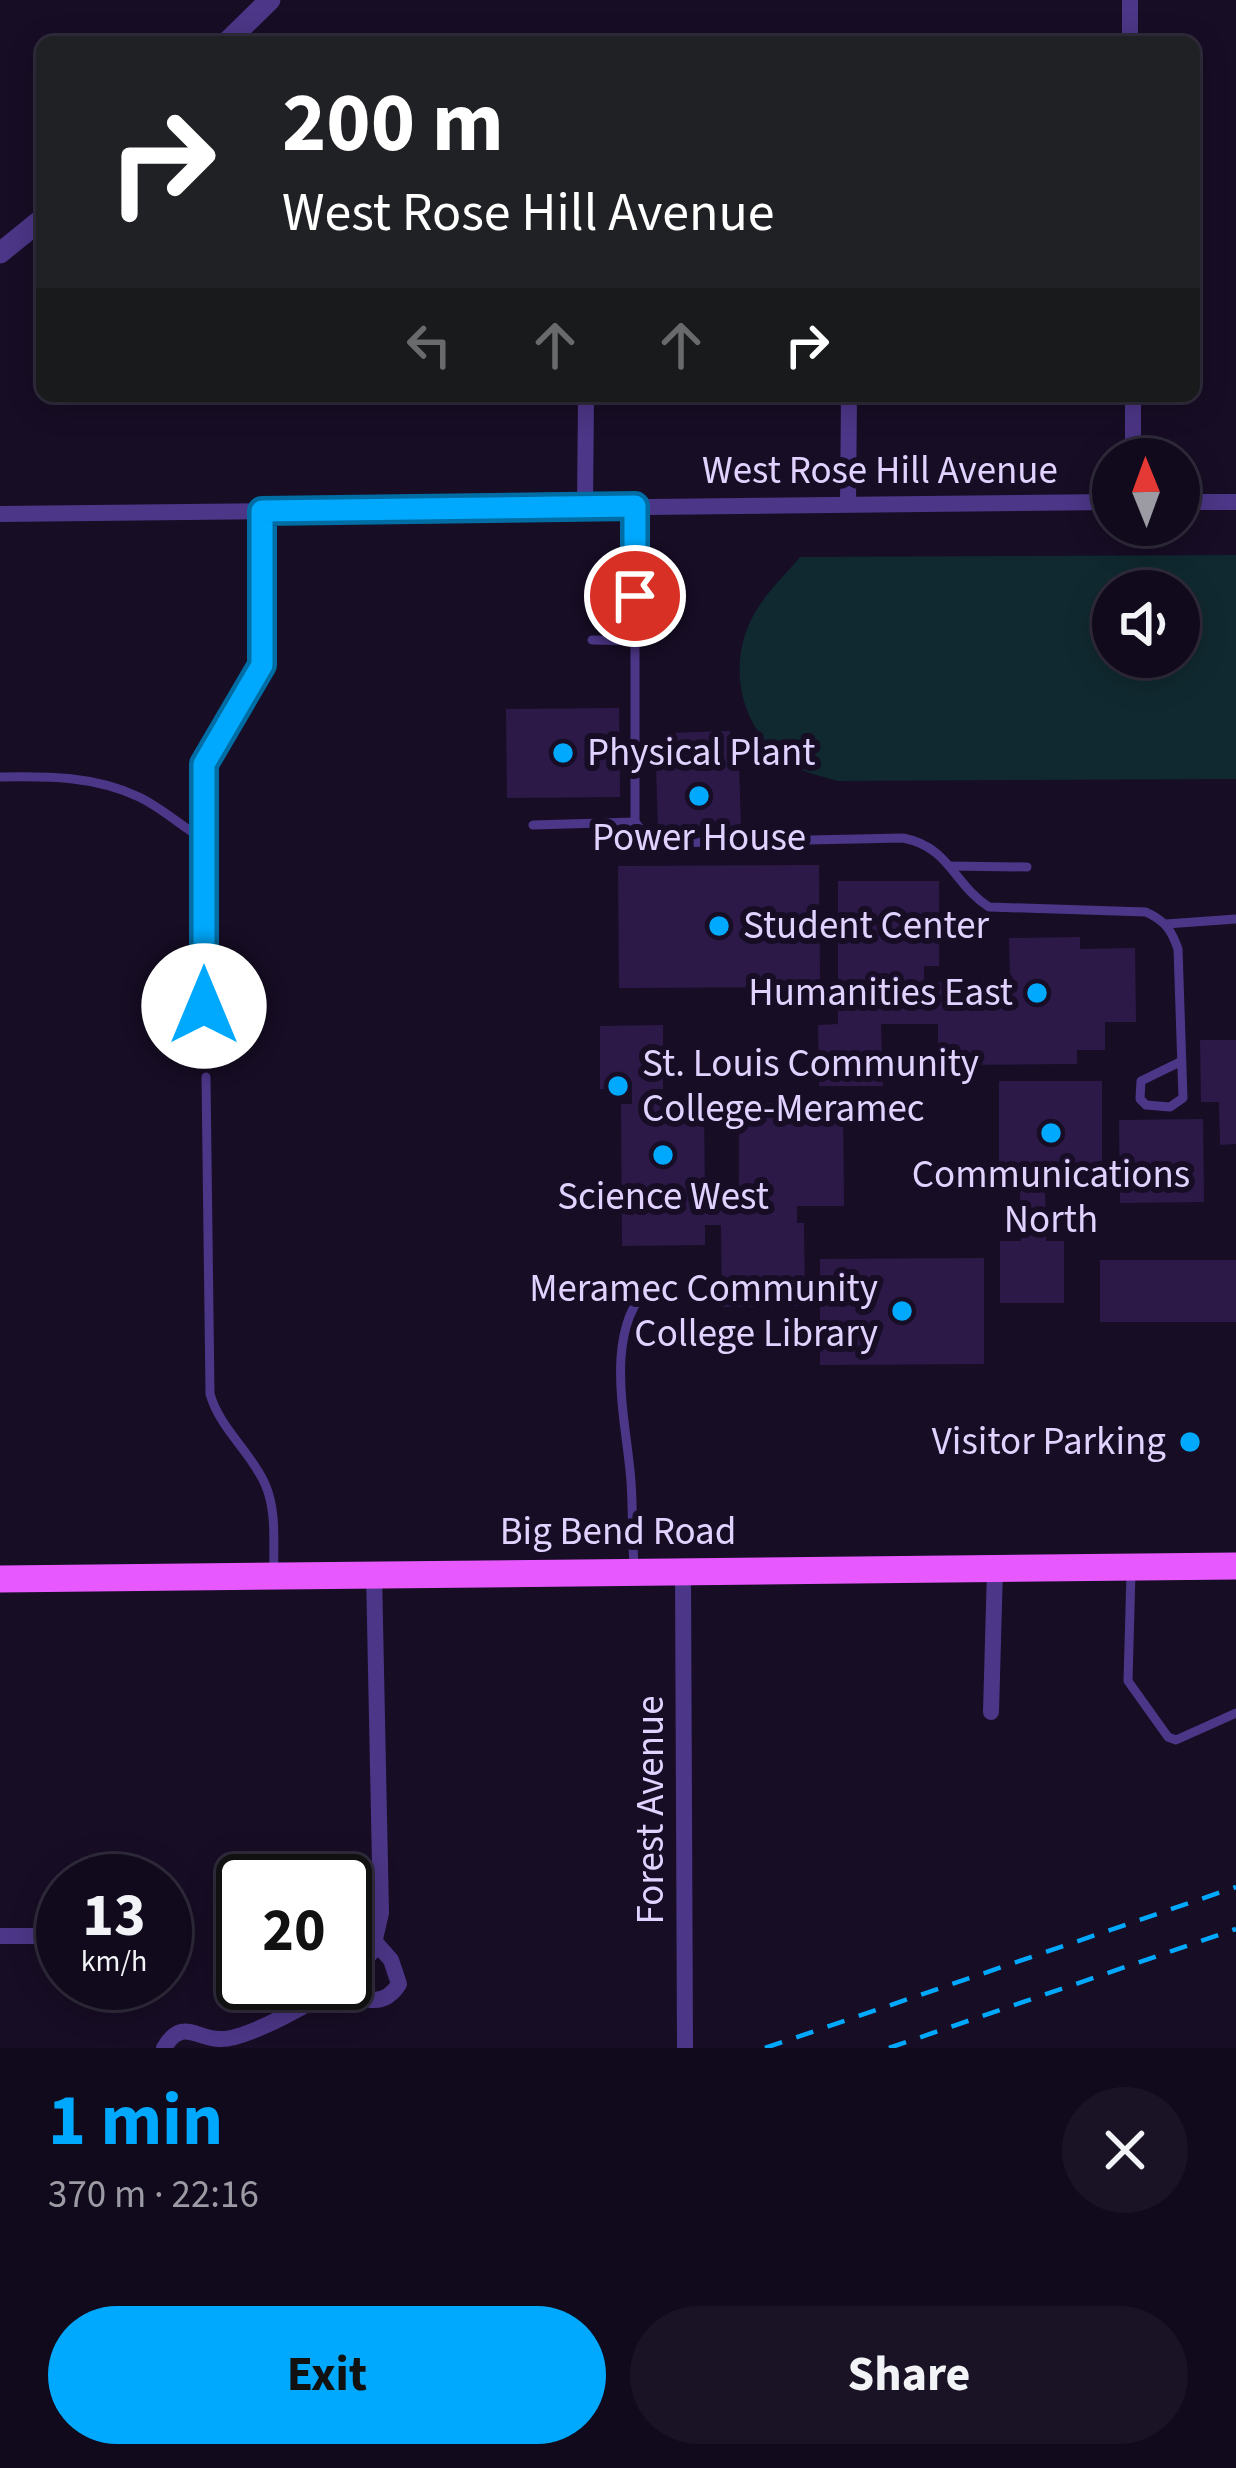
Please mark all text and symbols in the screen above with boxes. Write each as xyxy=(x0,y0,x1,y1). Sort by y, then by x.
text: 200 m xyxy=(282,64,504,184)
icon: right xyxy=(84,84,240,240)
text: West Rose Hill Avenue xyxy=(282,175,775,252)
icon: left xyxy=(396,312,462,378)
icon: ahead xyxy=(522,312,588,378)
icon: ahead xyxy=(648,312,714,378)
icon: right xyxy=(774,312,840,378)
north arrow xyxy=(1092,438,1200,546)
map controls xyxy=(1092,438,1200,678)
street label: West Rose Hill Avenue xyxy=(702,443,1058,499)
pin xyxy=(584,545,686,647)
icon: arrive xyxy=(602,563,668,629)
button: sound xyxy=(1092,570,1200,678)
place label: Physical Plant xyxy=(587,725,815,781)
marker: Physical Plant xyxy=(550,740,576,766)
marker: Power House xyxy=(686,783,712,809)
place label: Power House xyxy=(592,810,806,866)
place label: Student Center xyxy=(743,898,990,954)
marker: Student Center xyxy=(706,913,732,939)
position arrow xyxy=(141,943,267,1069)
place label: Humanities East xyxy=(748,965,1013,1021)
marker: Humanities East xyxy=(1024,980,1050,1006)
place label: St. Louis Community College-Meramec xyxy=(642,1036,979,1137)
marker: St. Louis Community College-Meramec xyxy=(605,1073,631,1099)
marker: Communications North xyxy=(1038,1120,1064,1146)
marker: Science West xyxy=(650,1142,676,1168)
place label: Communications North xyxy=(912,1147,1190,1248)
place label: Science West xyxy=(557,1169,769,1225)
place label: Meramec Community College Library xyxy=(529,1261,878,1362)
marker: Meramec Community College Library xyxy=(889,1298,915,1324)
place label: Visitor Parking xyxy=(932,1414,1166,1470)
marker: Visitor Parking xyxy=(1177,1429,1203,1455)
street label: Big Bend Road xyxy=(500,1504,736,1560)
street label: Forest Avenue xyxy=(623,1695,679,1925)
speed limit sign: 20 xyxy=(216,1854,372,2010)
text: 13 xyxy=(82,1874,146,1959)
text: km/h xyxy=(81,1940,147,1983)
text: 1 min xyxy=(48,2070,223,2173)
button: close xyxy=(1062,2087,1188,2213)
text: 370 m · 22:16 xyxy=(48,2167,259,2223)
button: Exit xyxy=(48,2306,606,2444)
button: Share xyxy=(630,2306,1188,2444)

